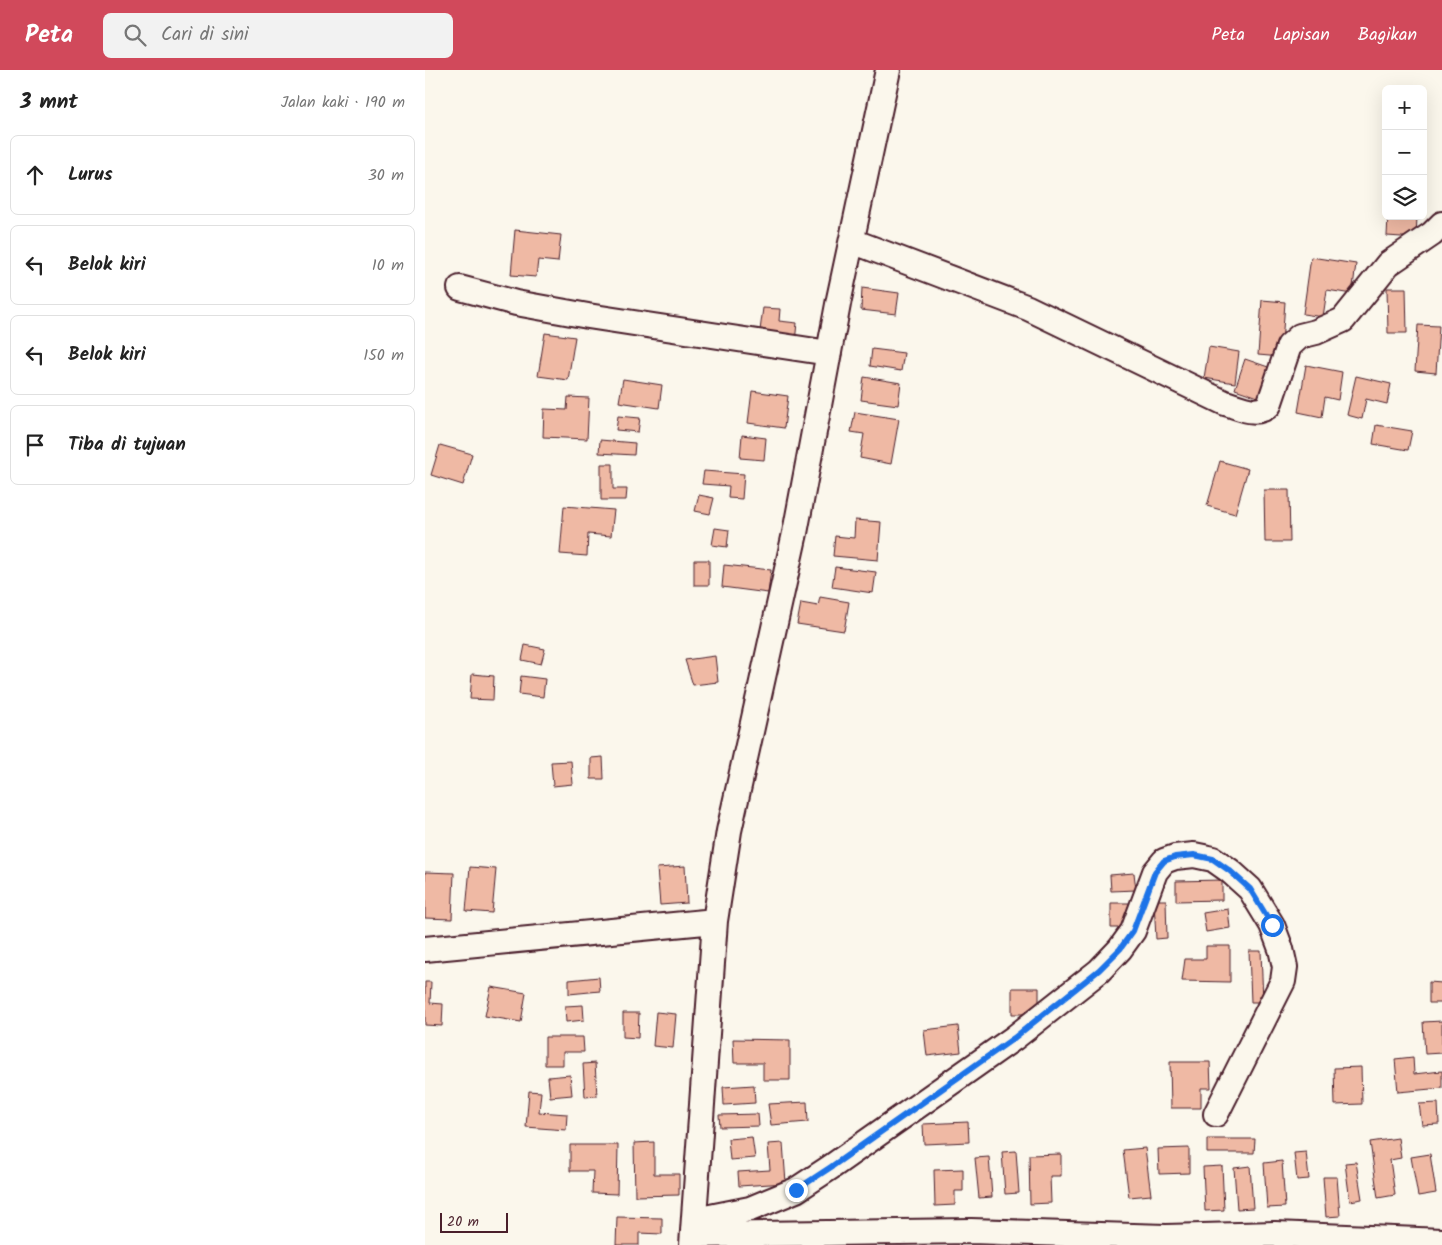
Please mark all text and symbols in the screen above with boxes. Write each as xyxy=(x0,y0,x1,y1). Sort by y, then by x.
search box xyxy=(103,13,453,58)
text: Peta xyxy=(25,16,73,55)
text: Cari di sini xyxy=(161,20,249,50)
icon: search xyxy=(121,21,149,49)
text: Peta xyxy=(1212,21,1245,50)
text: Lapisan xyxy=(1273,21,1330,50)
text: Bagikan xyxy=(1358,21,1417,50)
map controls xyxy=(1382,85,1427,220)
button: + xyxy=(1382,85,1427,130)
text: 3 mnt xyxy=(20,86,78,119)
text: Jalan kaki · 190 m xyxy=(281,90,405,115)
button: − xyxy=(1382,130,1427,175)
text: Lurus xyxy=(68,160,113,190)
icon: ahead xyxy=(21,161,49,189)
text: 30 m xyxy=(368,163,404,188)
button: layers xyxy=(1382,175,1427,220)
text: Belok kiri xyxy=(68,250,146,280)
icon: left xyxy=(21,251,49,279)
text: 10 m xyxy=(372,253,404,278)
text: Belok kiri xyxy=(68,340,146,370)
icon: left xyxy=(21,341,49,369)
text: 150 m xyxy=(363,343,404,368)
text: Tiba di tujuan xyxy=(68,430,186,460)
icon: arrive xyxy=(21,431,49,459)
route start xyxy=(1261,914,1284,937)
route end xyxy=(785,1179,808,1202)
scale bar xyxy=(440,1210,507,1233)
text: 20 m xyxy=(447,1211,479,1233)

